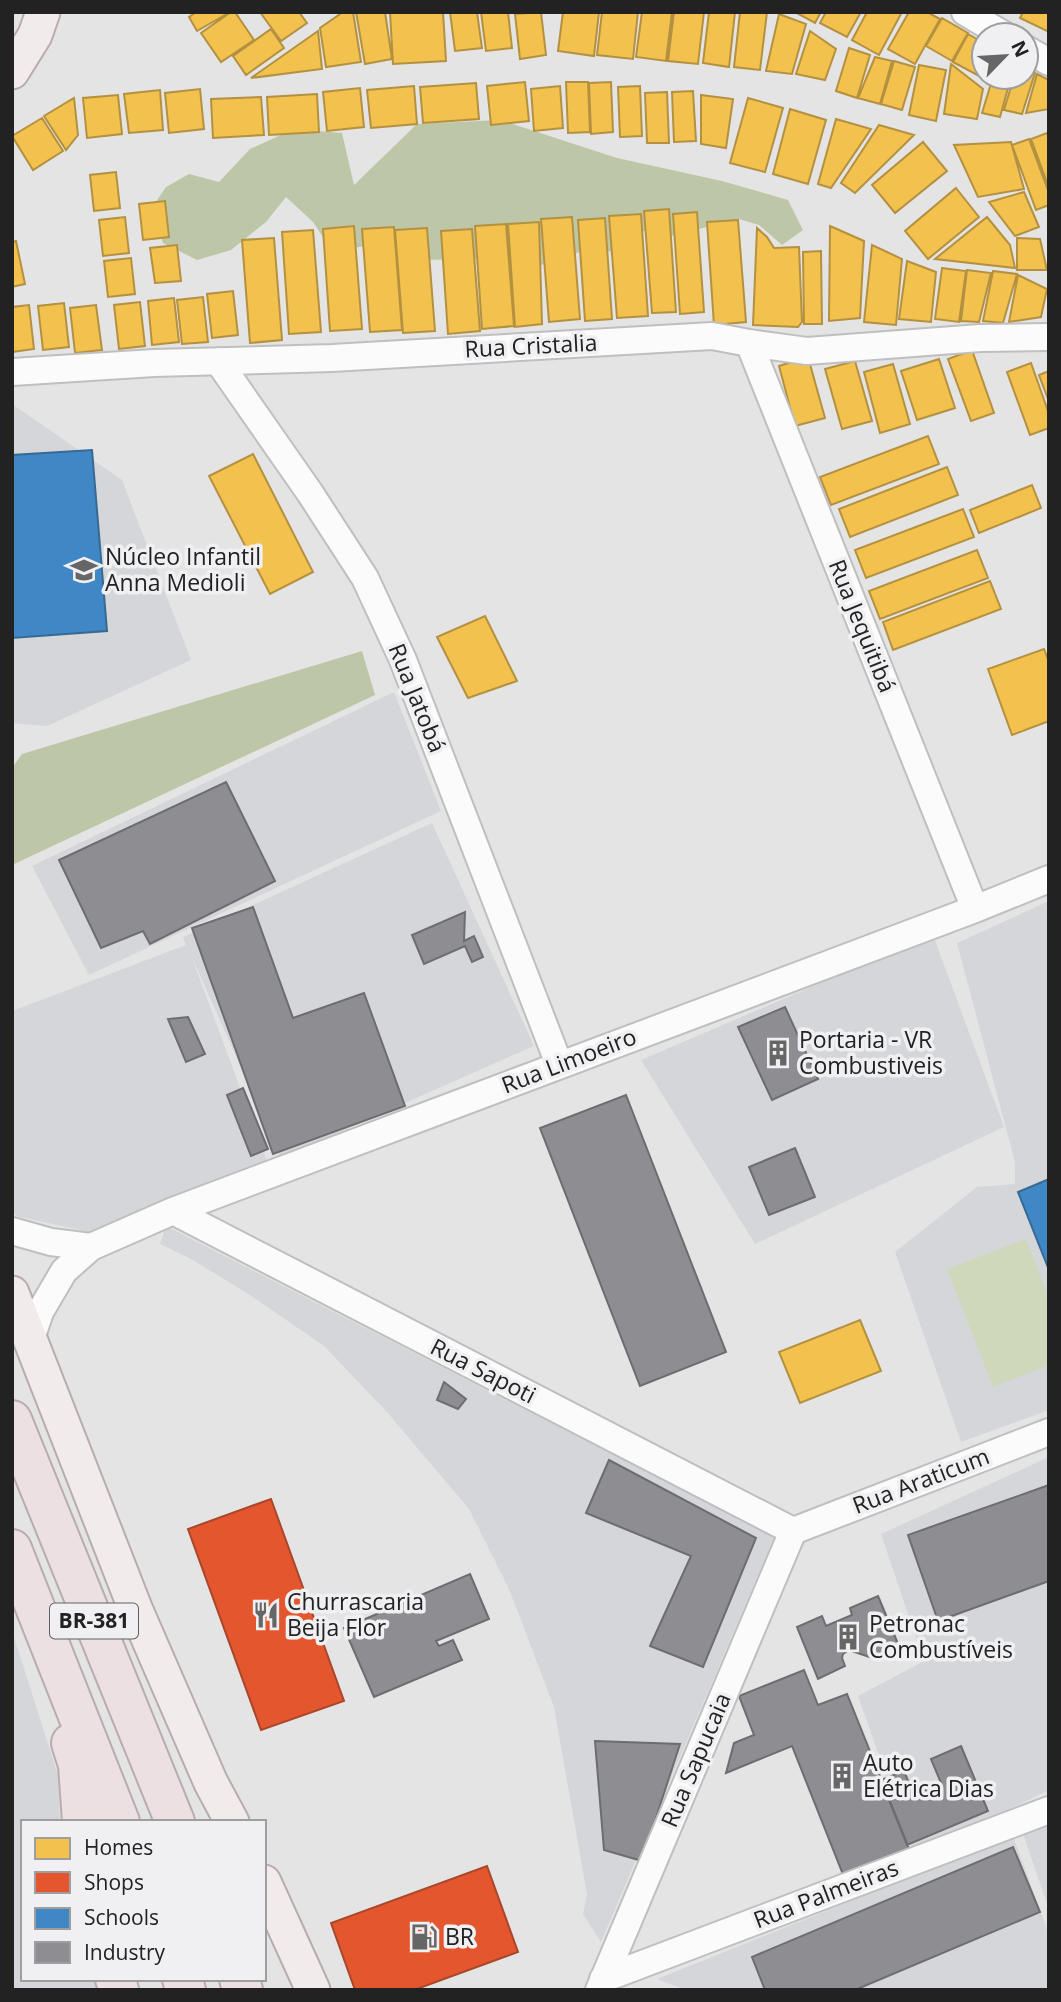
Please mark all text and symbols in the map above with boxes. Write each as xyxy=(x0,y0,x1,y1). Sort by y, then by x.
north arrow xyxy=(970,21,1040,91)
text: N xyxy=(1005,36,1035,61)
street label: Rua Cristalia xyxy=(464,326,598,364)
place label: Núcleo Infantil Anna Medioli xyxy=(105,540,261,598)
street label: Rua Jequitibá xyxy=(822,554,904,697)
school or university icon: Núcleo Infantil Anna Medioli xyxy=(69,555,99,585)
street label: Rua Jatobá xyxy=(382,638,454,757)
street label: Rua Limoeiro xyxy=(497,1020,641,1100)
place label: Portaria - VR Combustiveis xyxy=(799,1023,943,1081)
building icon: Portaria - VR Combustiveis xyxy=(763,1038,793,1068)
street label: Rua Sapoti xyxy=(425,1330,542,1410)
street label: Rua Araticum xyxy=(848,1439,994,1521)
place label: Churrascaria Beija Flor xyxy=(287,1585,424,1643)
restaurant icon: Churrascaria Beija Flor xyxy=(251,1600,281,1630)
road number: BR-381 xyxy=(50,1604,138,1638)
place label: Petronac Combustíveis xyxy=(869,1607,1013,1665)
building icon: Petronac Combustíveis xyxy=(833,1622,863,1652)
street label: Rua Sapucaia xyxy=(652,1688,738,1832)
place label: Auto Elétrica Dias xyxy=(863,1746,994,1804)
building icon: Auto Elétrica Dias xyxy=(827,1761,857,1791)
legend xyxy=(21,1820,266,1981)
text: Homes xyxy=(84,1833,153,1861)
street label: Rua Palmeiras xyxy=(749,1851,903,1935)
text: Shops xyxy=(84,1868,144,1896)
text: Schools xyxy=(84,1903,159,1931)
place label: BR xyxy=(445,1920,474,1952)
fuel station icon: BR xyxy=(409,1922,439,1952)
text: Industry xyxy=(84,1938,166,1966)

